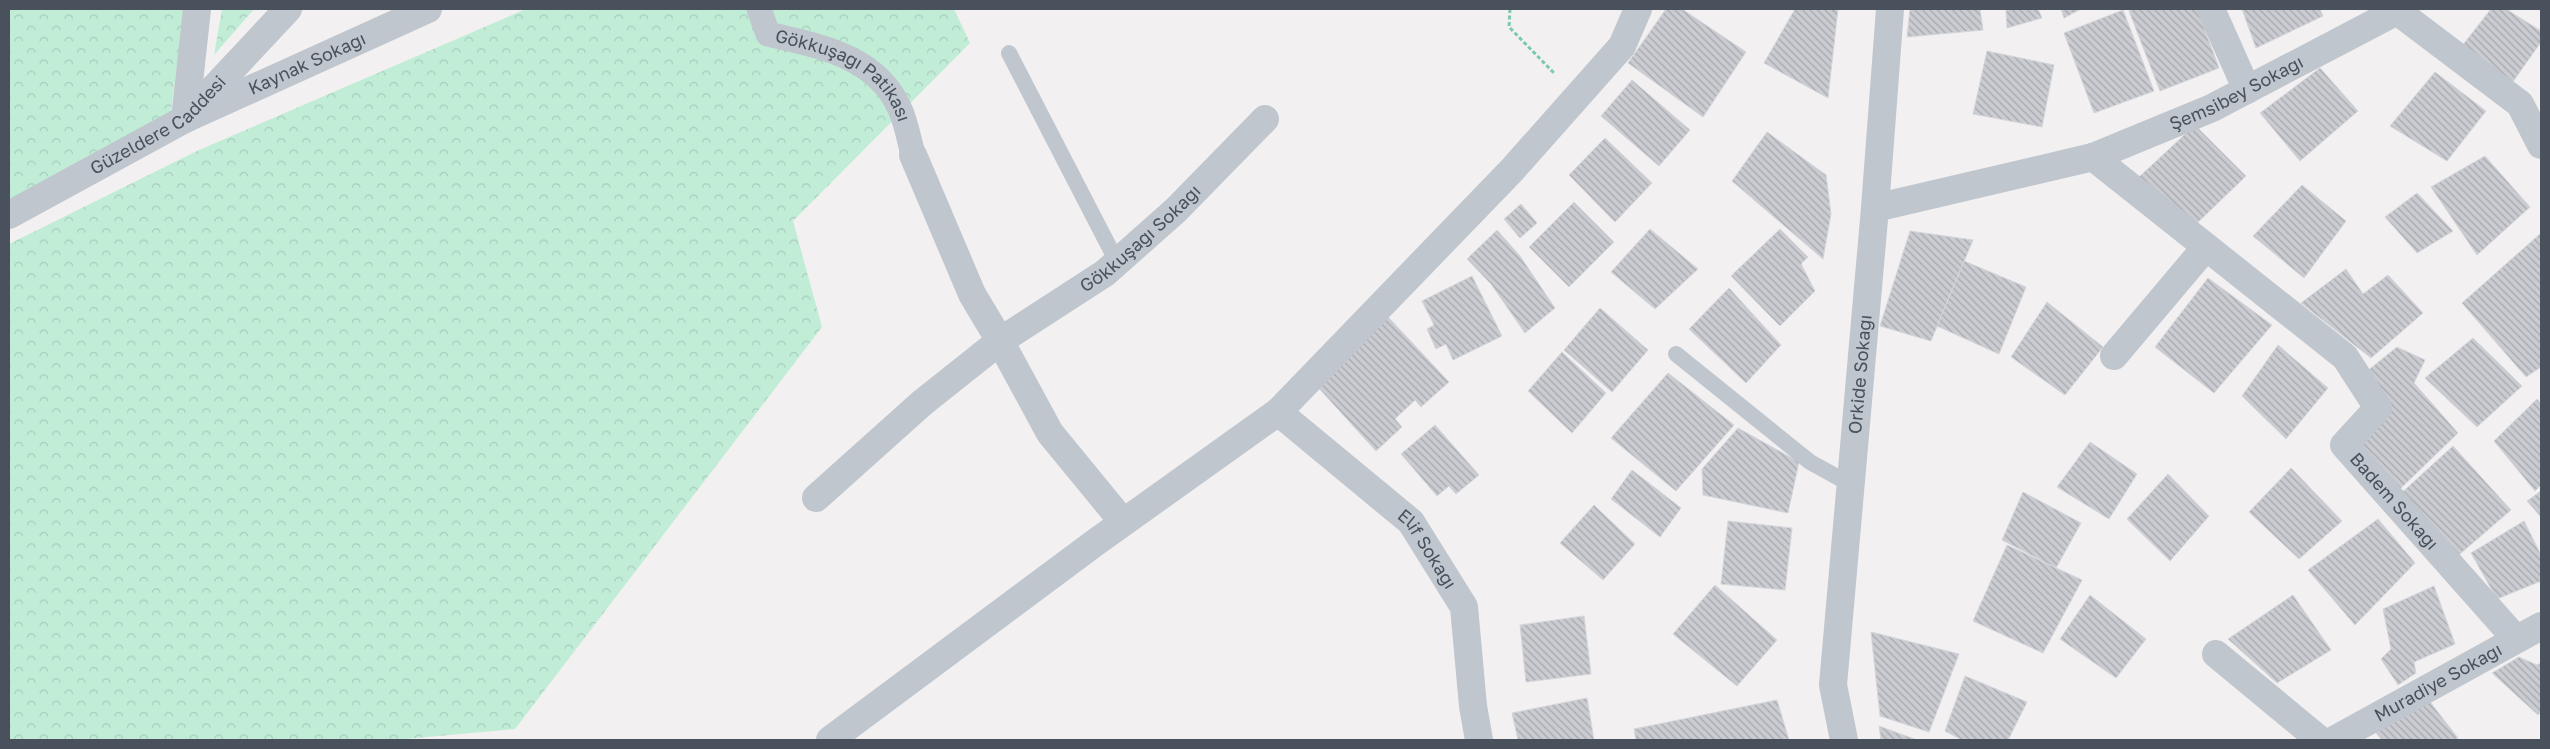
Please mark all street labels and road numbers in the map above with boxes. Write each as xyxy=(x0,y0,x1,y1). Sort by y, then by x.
street label: Gökkuşağı Patikası xyxy=(773,24,916,124)
street label: Kaynak Sokağı xyxy=(245,27,369,99)
street label: Şemsibey Sokağı xyxy=(2166,50,2307,134)
street label: Güzeldere Caddesi xyxy=(86,70,230,179)
street label: Gökkuşağı Sokağı xyxy=(1075,180,1205,296)
street label: Orkide Sokağı xyxy=(1843,314,1876,435)
street label: Badem Sokağı xyxy=(2346,447,2444,554)
street label: Elif Sokağı xyxy=(1394,504,1462,593)
street label: Muradiye Sokağı xyxy=(2370,638,2505,726)

